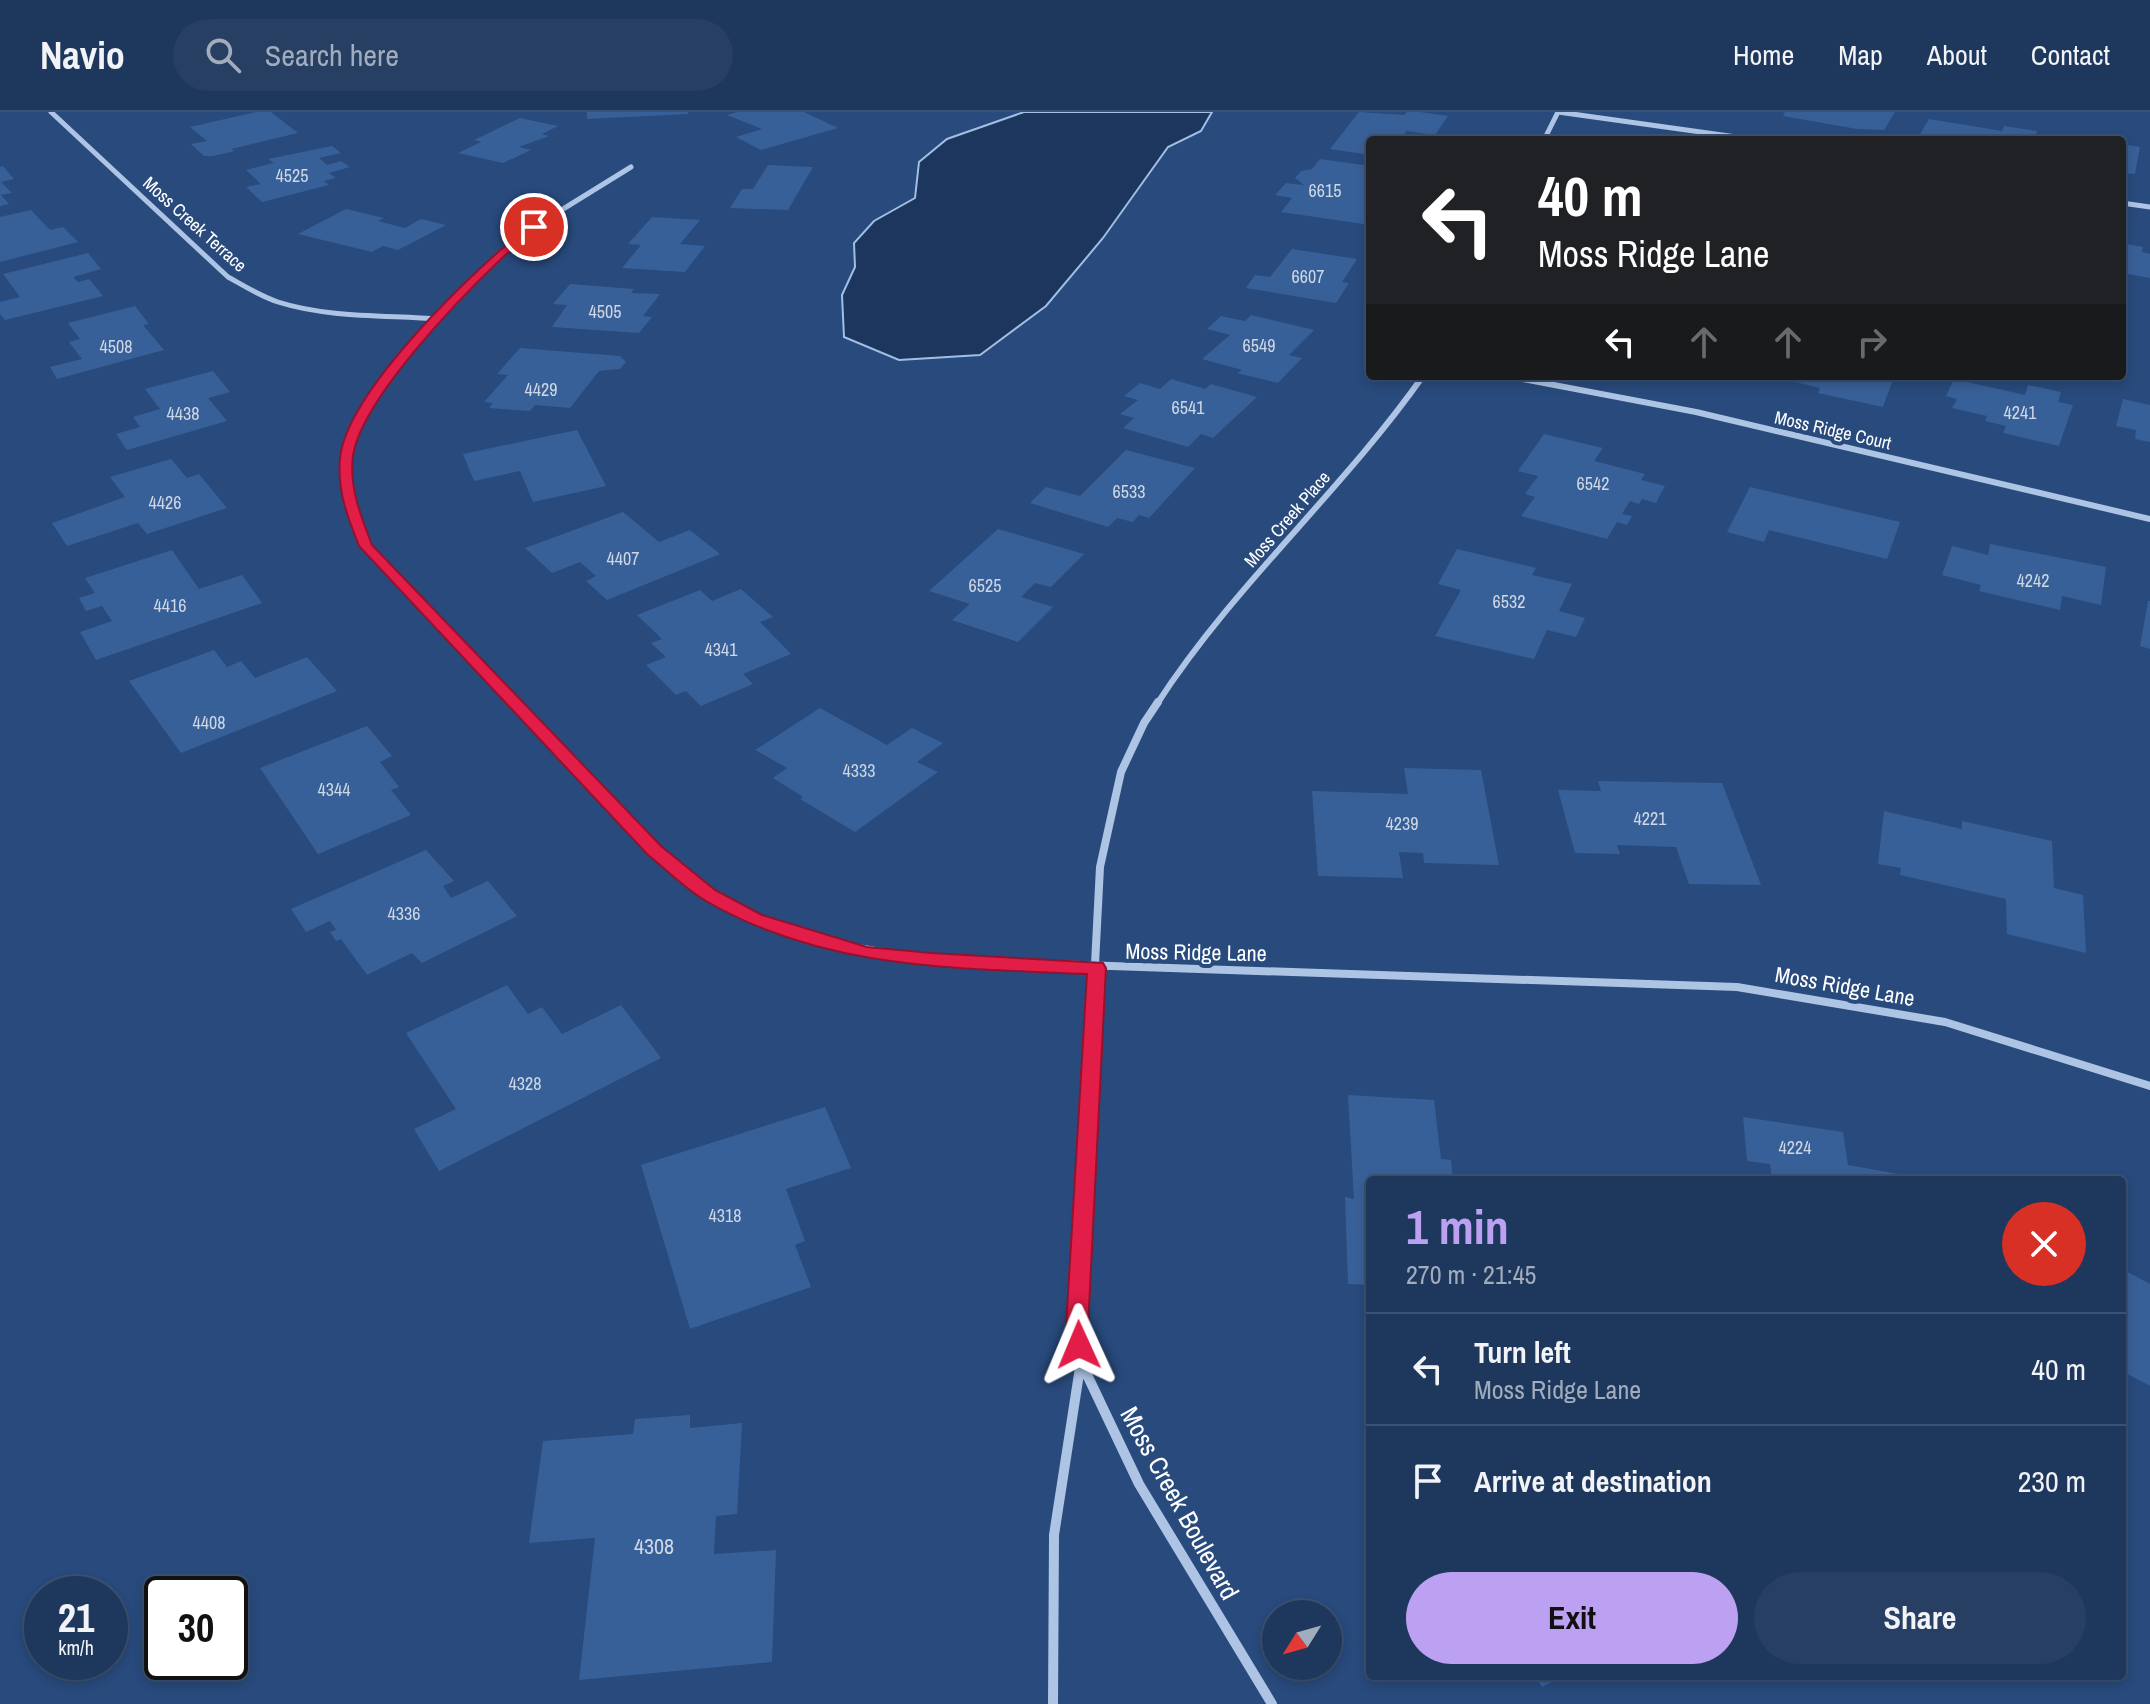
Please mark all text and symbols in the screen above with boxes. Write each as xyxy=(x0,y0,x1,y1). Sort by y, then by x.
search box xyxy=(173,19,733,91)
text: Navio xyxy=(40,30,125,81)
icon: search xyxy=(201,33,245,77)
text: Search here xyxy=(265,35,399,75)
text: Home xyxy=(1733,36,1794,74)
text: Map xyxy=(1838,36,1883,74)
text: About xyxy=(1927,36,1987,74)
text: Contact xyxy=(2031,36,2110,74)
text: 40 m xyxy=(1538,158,1643,233)
house number: 4525 xyxy=(276,163,308,188)
icon: left xyxy=(1406,168,1510,272)
street label: Moss Creek Terrace xyxy=(138,171,252,277)
house number: 6615 xyxy=(1309,178,1341,203)
pin xyxy=(500,193,568,261)
icon: arrive xyxy=(512,205,556,249)
text: Moss Ridge Lane xyxy=(1538,230,1769,278)
house number: 6607 xyxy=(1292,264,1324,289)
house number: 4505 xyxy=(589,299,621,324)
icon: left xyxy=(1598,320,1642,364)
icon: ahead xyxy=(1682,320,1726,364)
icon: ahead xyxy=(1766,320,1810,364)
icon: right xyxy=(1850,320,1894,364)
house number: 6549 xyxy=(1243,333,1275,358)
house number: 4508 xyxy=(100,334,132,359)
house number: 4429 xyxy=(525,377,557,402)
house number: 6541 xyxy=(1172,395,1205,420)
house number: 4241 xyxy=(2004,400,2037,425)
house number: 4438 xyxy=(167,401,199,426)
street label: Moss Ridge Court xyxy=(1772,404,1894,456)
street label: Moss Creek Place xyxy=(1238,466,1336,572)
house number: 6542 xyxy=(1577,471,1609,496)
house number: 6533 xyxy=(1113,479,1145,504)
house number: 4426 xyxy=(149,490,181,515)
house number: 4407 xyxy=(607,546,639,571)
house number: 4242 xyxy=(2017,568,2049,593)
house number: 6525 xyxy=(969,573,1001,598)
house number: 6532 xyxy=(1493,589,1525,614)
house number: 4416 xyxy=(154,593,186,618)
house number: 4341 xyxy=(705,637,738,662)
house number: 4408 xyxy=(193,710,225,735)
house number: 4333 xyxy=(843,758,875,783)
house number: 4344 xyxy=(318,777,350,802)
house number: 4221 xyxy=(1634,806,1667,831)
house number: 4239 xyxy=(1386,811,1418,836)
house number: 4336 xyxy=(388,901,420,926)
street label: Moss Ridge Lane xyxy=(1125,936,1267,968)
street label: Moss Ridge Lane xyxy=(1773,959,1917,1013)
house number: 4328 xyxy=(509,1071,541,1096)
house number: 4224 xyxy=(1779,1135,1811,1160)
text: 1 min xyxy=(1406,1194,1509,1259)
button: close xyxy=(2002,1202,2086,1286)
house number: 4318 xyxy=(709,1203,741,1228)
text: 270 m · 21:45 xyxy=(1406,1257,1536,1292)
position arrow xyxy=(1037,1303,1121,1387)
text: Turn left xyxy=(1474,1332,1571,1372)
icon: left xyxy=(1406,1347,1450,1391)
text: 40 m xyxy=(2031,1349,2086,1389)
text: Moss Ridge Lane xyxy=(1474,1372,1641,1407)
street label: Moss Creek Boulevard xyxy=(1112,1400,1248,1606)
icon: arrive xyxy=(1406,1459,1450,1503)
text: Arrive at destination xyxy=(1474,1461,1712,1501)
text: 230 m xyxy=(2018,1461,2086,1501)
house number: 4308 xyxy=(634,1531,674,1561)
button: Exit xyxy=(1406,1572,1738,1664)
button: Share xyxy=(1754,1572,2086,1664)
speed limit sign: 30 xyxy=(144,1576,248,1680)
text: 21 xyxy=(58,1591,94,1644)
north arrow xyxy=(1262,1600,1342,1680)
map controls xyxy=(1262,1600,1342,1680)
text: km/h xyxy=(58,1634,94,1661)

